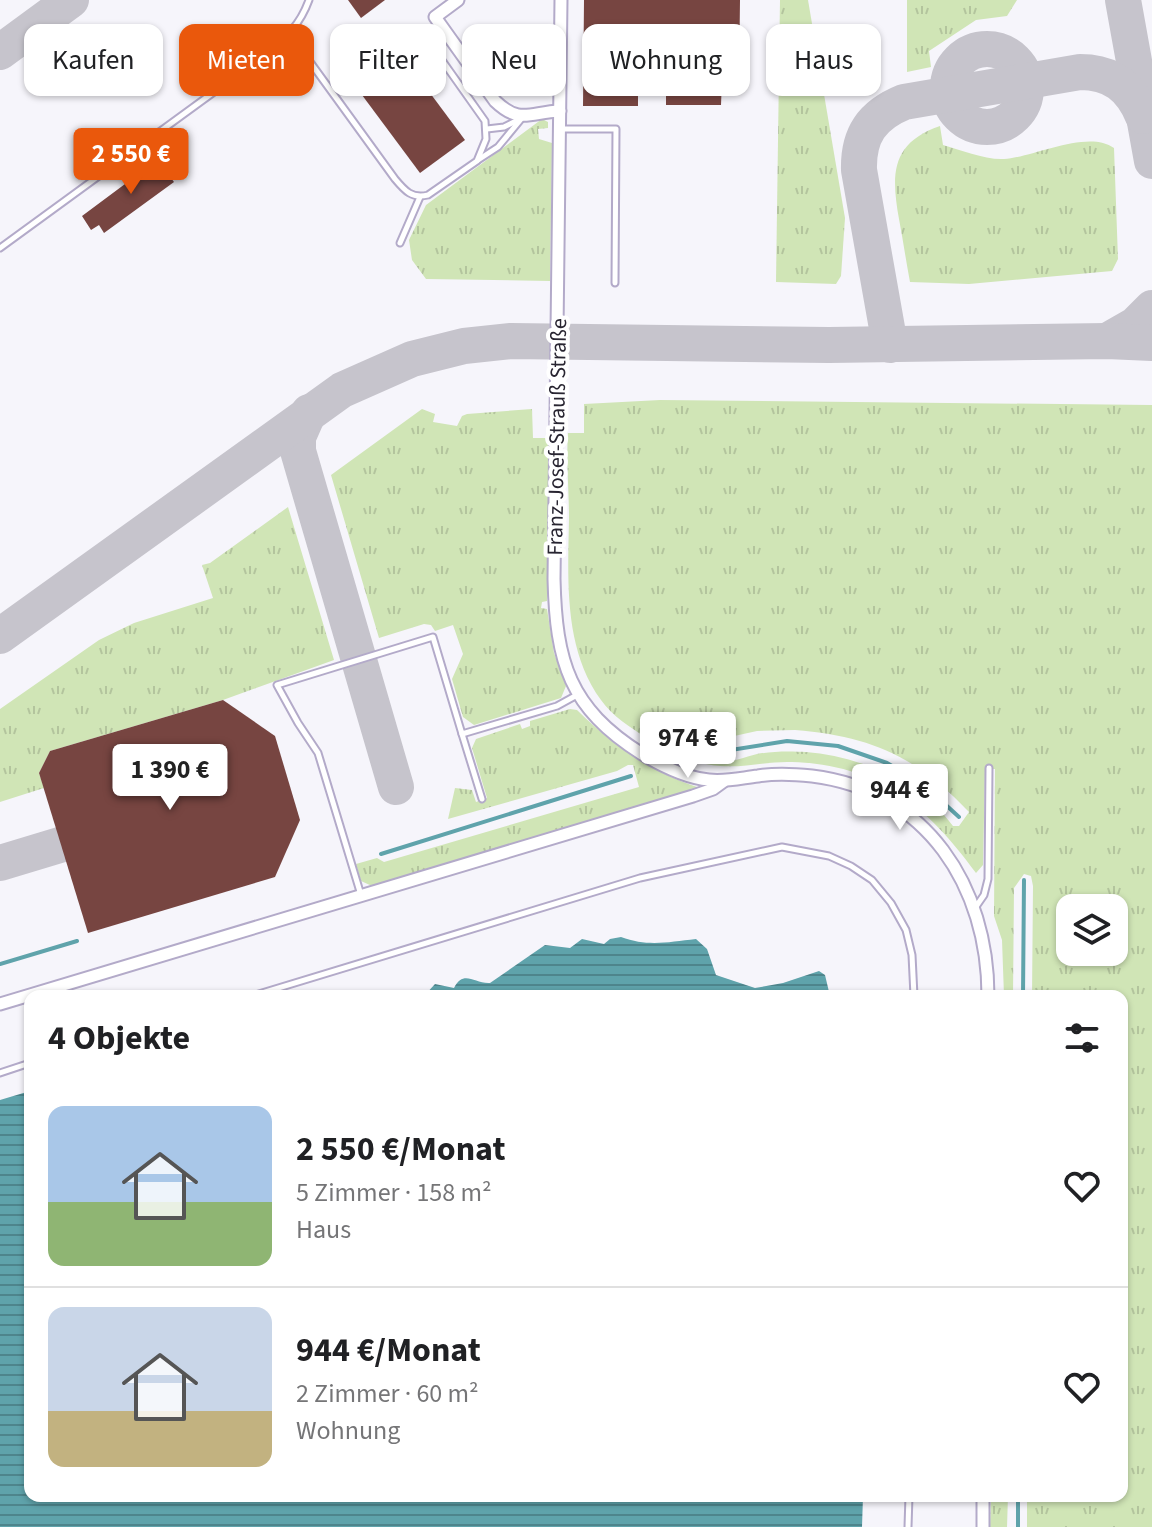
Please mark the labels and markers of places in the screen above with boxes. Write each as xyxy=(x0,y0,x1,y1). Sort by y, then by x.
pin: 2 550 € xyxy=(57,128,205,196)
pin: 974 € xyxy=(632,712,744,780)
pin: 1 390 € xyxy=(96,744,244,812)
pin: 944 € xyxy=(844,764,956,832)

